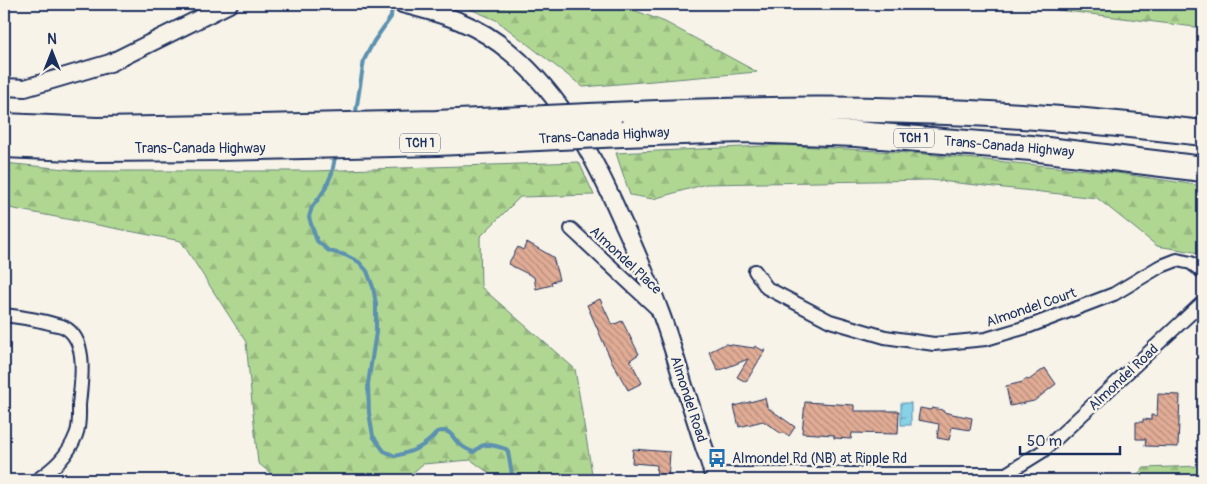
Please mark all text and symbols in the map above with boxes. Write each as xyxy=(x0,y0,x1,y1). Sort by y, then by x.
north arrow xyxy=(28,28,78,78)
text: N xyxy=(47,31,57,48)
street label: Trans-Canada Highway xyxy=(538,124,670,147)
road number: TCH 1 xyxy=(894,128,934,148)
street label: Trans-Canada Highway xyxy=(943,132,1075,161)
road number: TCH 1 xyxy=(400,134,440,152)
street label: Trans-Canada Highway xyxy=(135,140,265,157)
street label: Almondel Place xyxy=(586,223,665,298)
street label: Almondel Court xyxy=(984,284,1079,331)
street label: Almondel Road xyxy=(1085,341,1162,414)
street label: Almondel Road xyxy=(667,354,710,444)
scale bar xyxy=(1020,424,1120,456)
text: 50 m xyxy=(1027,432,1062,451)
bus stop icon: Almondel Rd (NB) at Ripple Rd xyxy=(706,447,728,469)
place label: Almondel Rd (NB) at Ripple Rd xyxy=(732,450,907,467)

